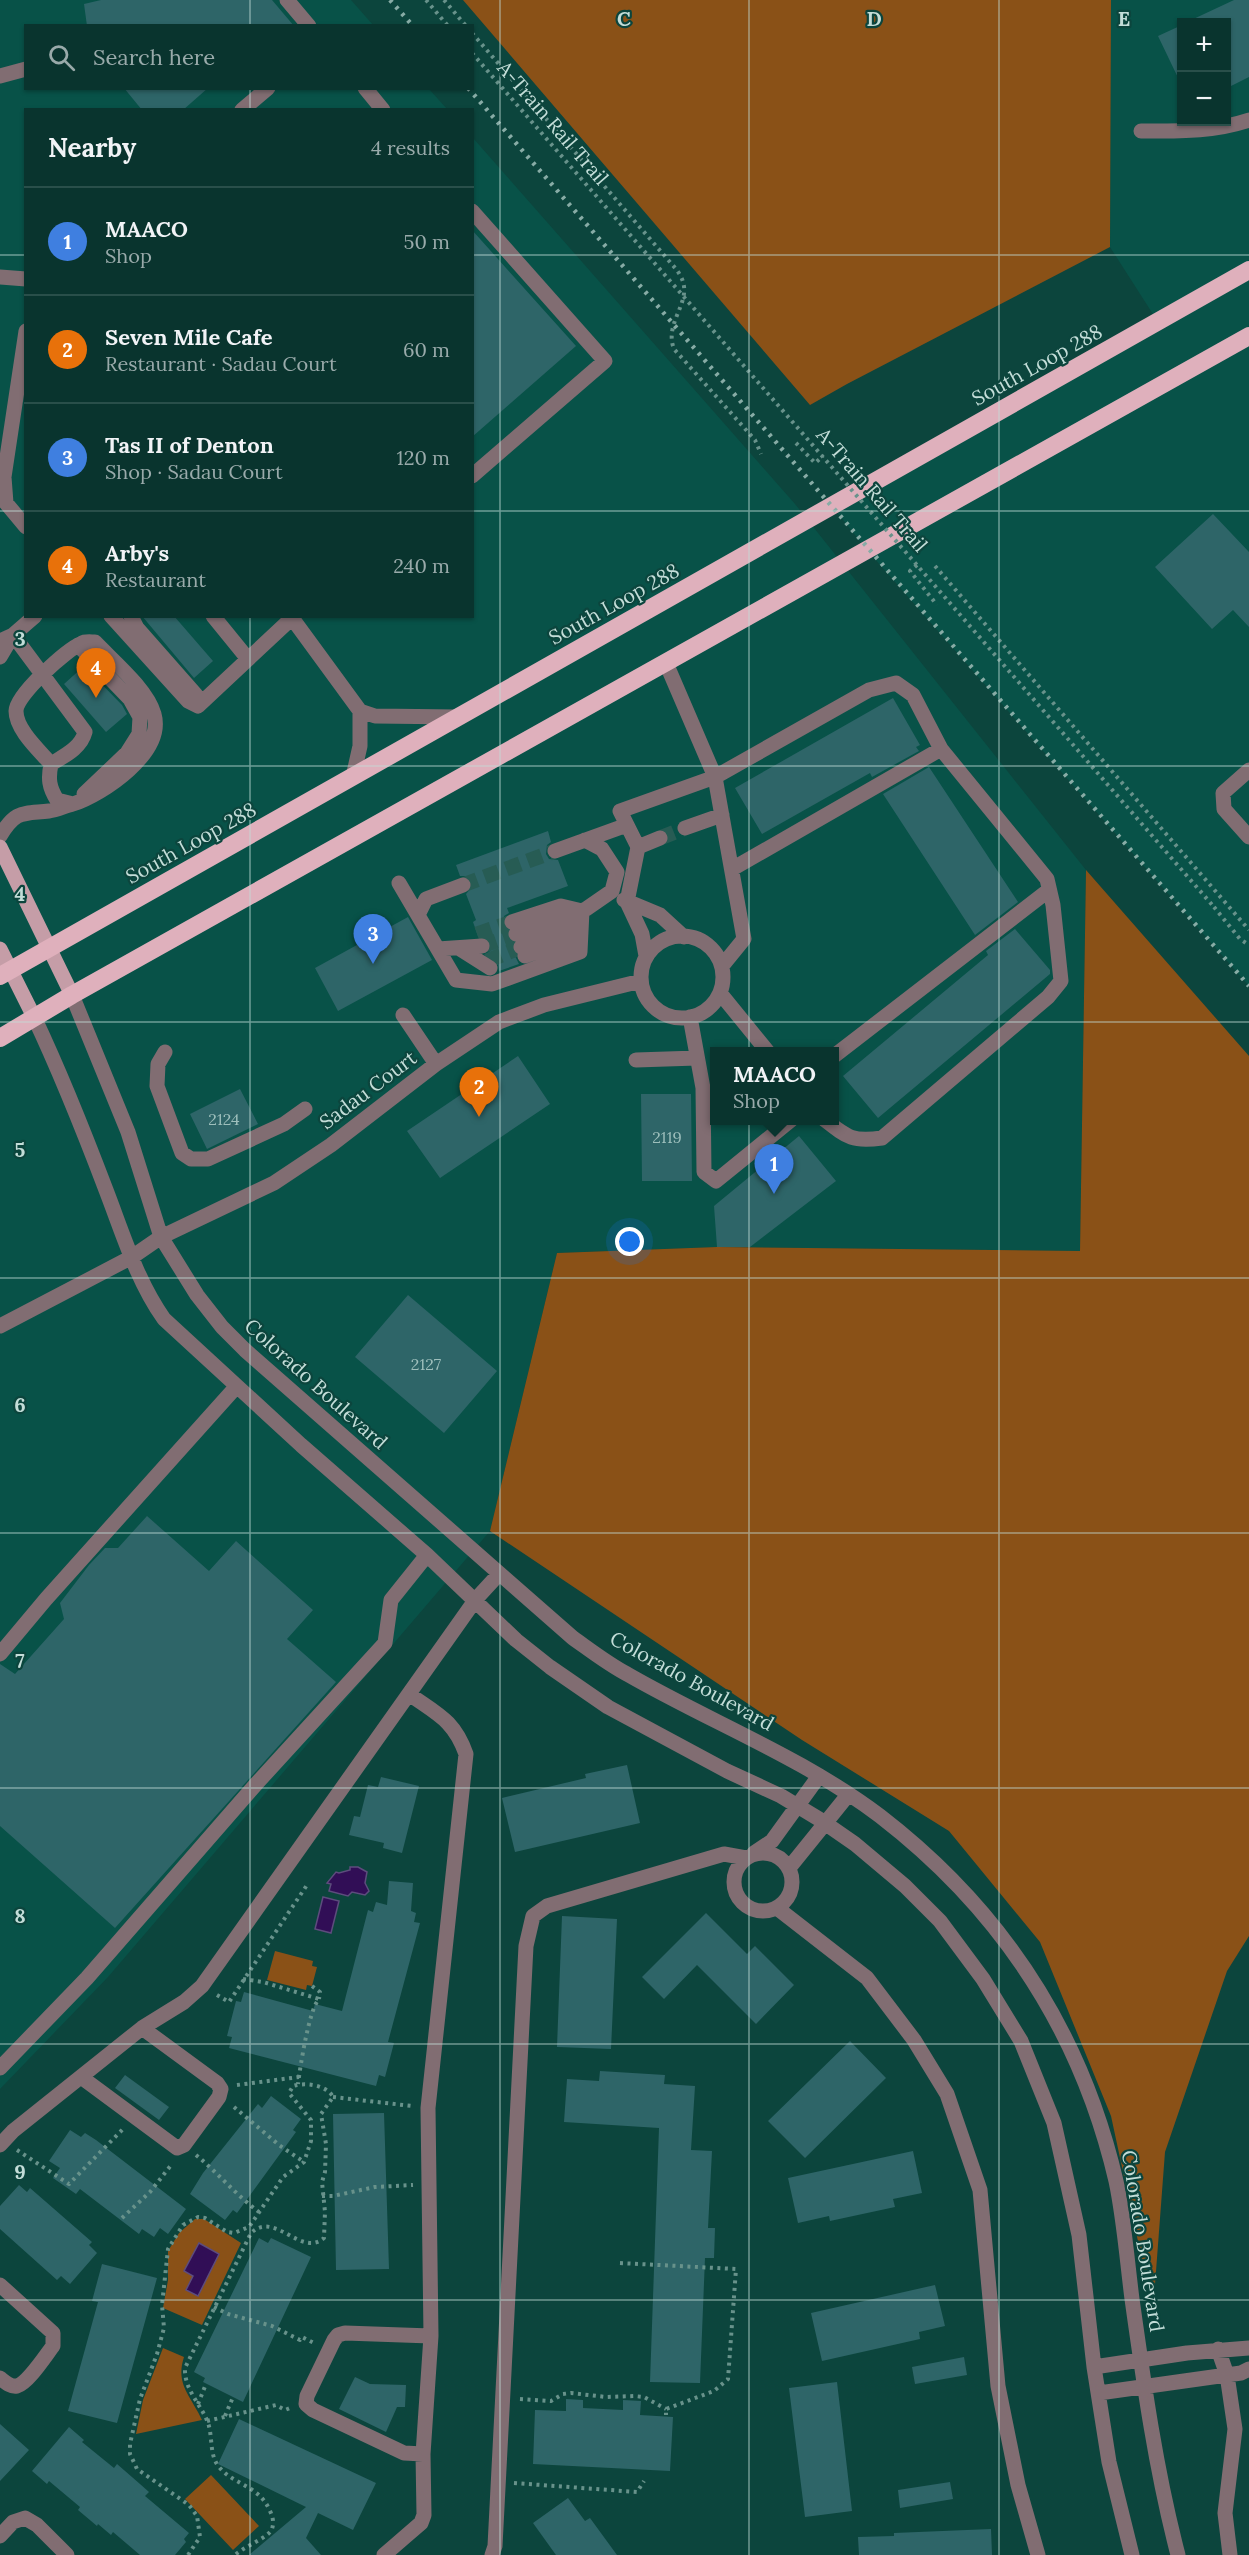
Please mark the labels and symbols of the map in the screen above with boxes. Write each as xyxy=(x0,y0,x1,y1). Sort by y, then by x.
text: C xyxy=(617,6,631,31)
text: D xyxy=(866,6,882,31)
text: E xyxy=(1118,6,1130,31)
street label: A-Train Rail Trail xyxy=(492,55,614,190)
street label: South Loop 288 xyxy=(967,318,1106,411)
street label: A-Train Rail Trail xyxy=(811,422,933,557)
street label: South Loop 288 xyxy=(544,557,683,650)
text: 3 xyxy=(14,626,26,651)
pin: 4 xyxy=(76,648,116,698)
street label: South Loop 288 xyxy=(121,796,260,889)
text: 4 xyxy=(15,881,26,906)
pin: 3 xyxy=(354,914,392,964)
street label: Sadau Court xyxy=(314,1045,421,1134)
pin: 2 xyxy=(460,1068,498,1117)
house number: 2124 xyxy=(208,1109,240,1129)
house number: 2119 xyxy=(652,1127,682,1147)
text: 5 xyxy=(15,1137,26,1162)
pin: 1 xyxy=(754,1144,794,1194)
your location xyxy=(615,1227,644,1256)
street label: Colorado Boulevard xyxy=(240,1313,393,1454)
house number: 2127 xyxy=(411,1354,442,1374)
text: 6 xyxy=(14,1392,26,1417)
street label: Colorado Boulevard xyxy=(606,1625,779,1736)
text: 7 xyxy=(15,1648,25,1673)
text: 8 xyxy=(14,1903,26,1928)
street label: Colorado Boulevard xyxy=(1117,2148,1170,2334)
text: 9 xyxy=(14,2159,26,2184)

